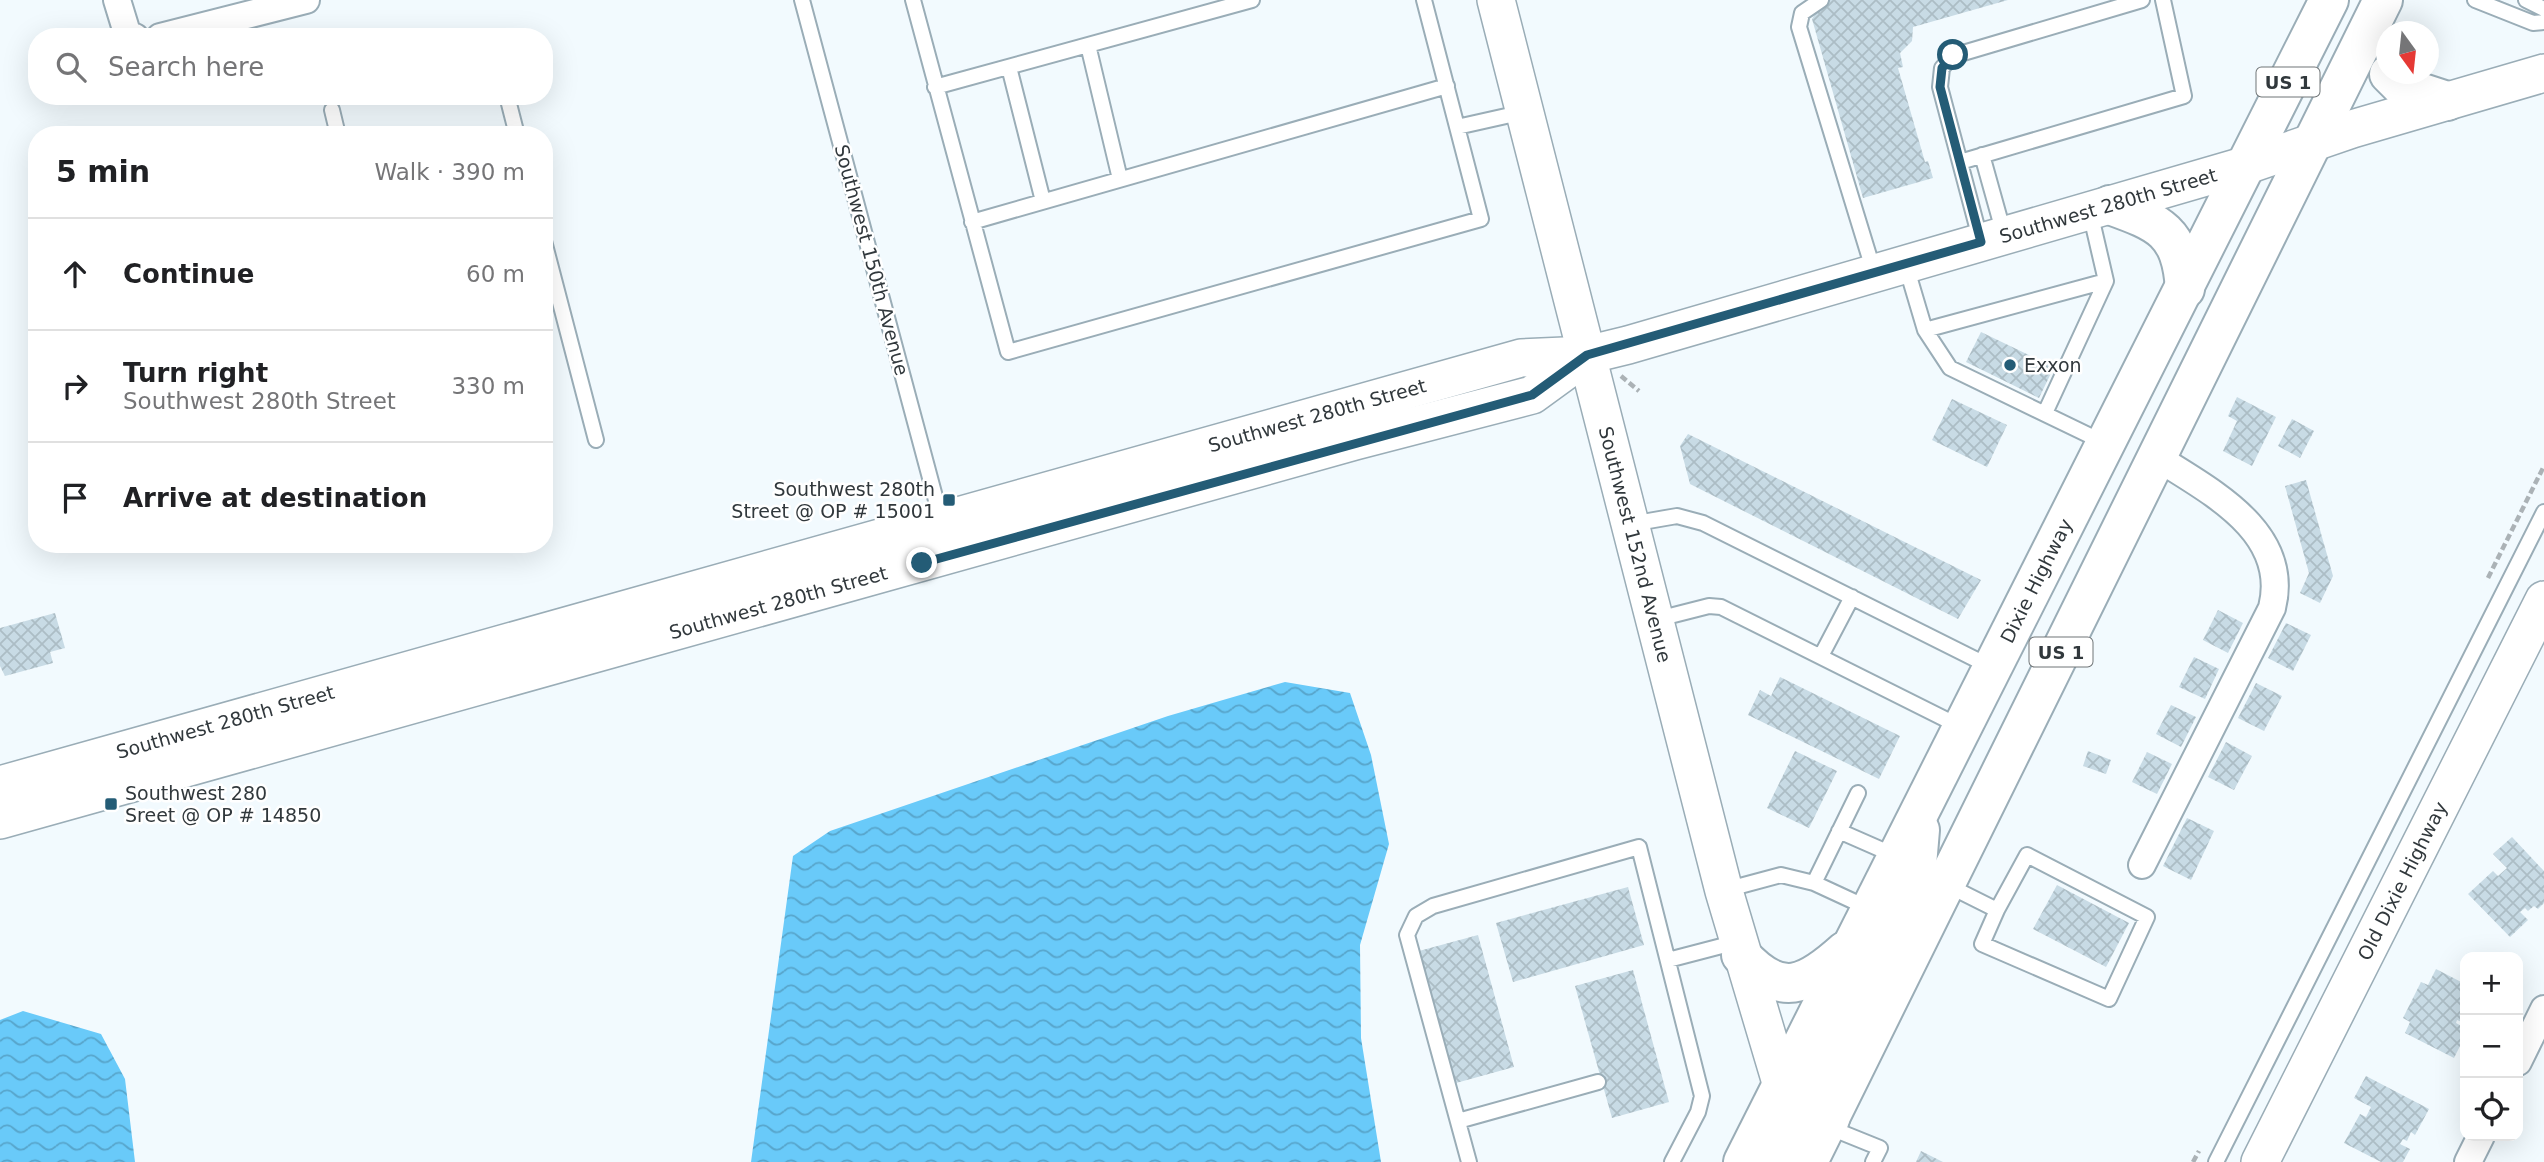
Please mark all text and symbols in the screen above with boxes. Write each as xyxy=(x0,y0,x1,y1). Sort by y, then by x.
north arrow xyxy=(2376,21,2439,84)
search box xyxy=(28,28,553,105)
route start xyxy=(1937,39,1968,70)
icon: search xyxy=(52,48,90,86)
text: Search here xyxy=(108,52,264,82)
road number: US 1 xyxy=(2256,68,2320,96)
street label: Southwest 150th Avenue xyxy=(831,142,913,378)
text: 5 min xyxy=(56,154,150,189)
text: Walk · 390 m xyxy=(374,159,525,185)
street label: Southwest 280th Street xyxy=(1997,163,2219,247)
icon: ahead xyxy=(56,255,94,293)
text: Continue xyxy=(123,259,254,289)
text: 60 m xyxy=(466,261,525,287)
place label: Exxon xyxy=(2024,354,2082,376)
marker: Exxon xyxy=(2002,357,2018,373)
text: Turn right xyxy=(123,358,268,388)
icon: right xyxy=(56,367,94,405)
text: 330 m xyxy=(451,373,525,399)
street label: Southwest 280th Street xyxy=(1206,374,1429,456)
text: Southwest 280th Street xyxy=(123,388,396,414)
street label: Southwest 152nd Avenue xyxy=(1595,424,1676,665)
place label: Southwest 280th Street @ OP # 15001 xyxy=(731,478,935,522)
icon: arrive xyxy=(56,479,94,517)
text: Arrive at destination xyxy=(123,483,427,513)
marker: Southwest 280th Street @ OP # 15001 xyxy=(941,492,957,508)
street label: Dixie Highway xyxy=(1996,515,2077,647)
route end xyxy=(906,547,937,578)
street label: Southwest 280th Street xyxy=(667,561,890,643)
road number: US 1 xyxy=(2030,638,2092,666)
street label: Southwest 280th Street xyxy=(114,681,337,763)
place label: Southwest 280 Sreet @ OP # 14850 xyxy=(125,782,321,826)
marker: Southwest 280 Sreet @ OP # 14850 xyxy=(103,796,119,812)
street label: Old Dixie Highway xyxy=(2353,798,2451,964)
map controls xyxy=(2460,952,2523,1141)
button: + xyxy=(2460,952,2523,1015)
button: − xyxy=(2460,1015,2523,1078)
button: locate xyxy=(2460,1078,2523,1141)

